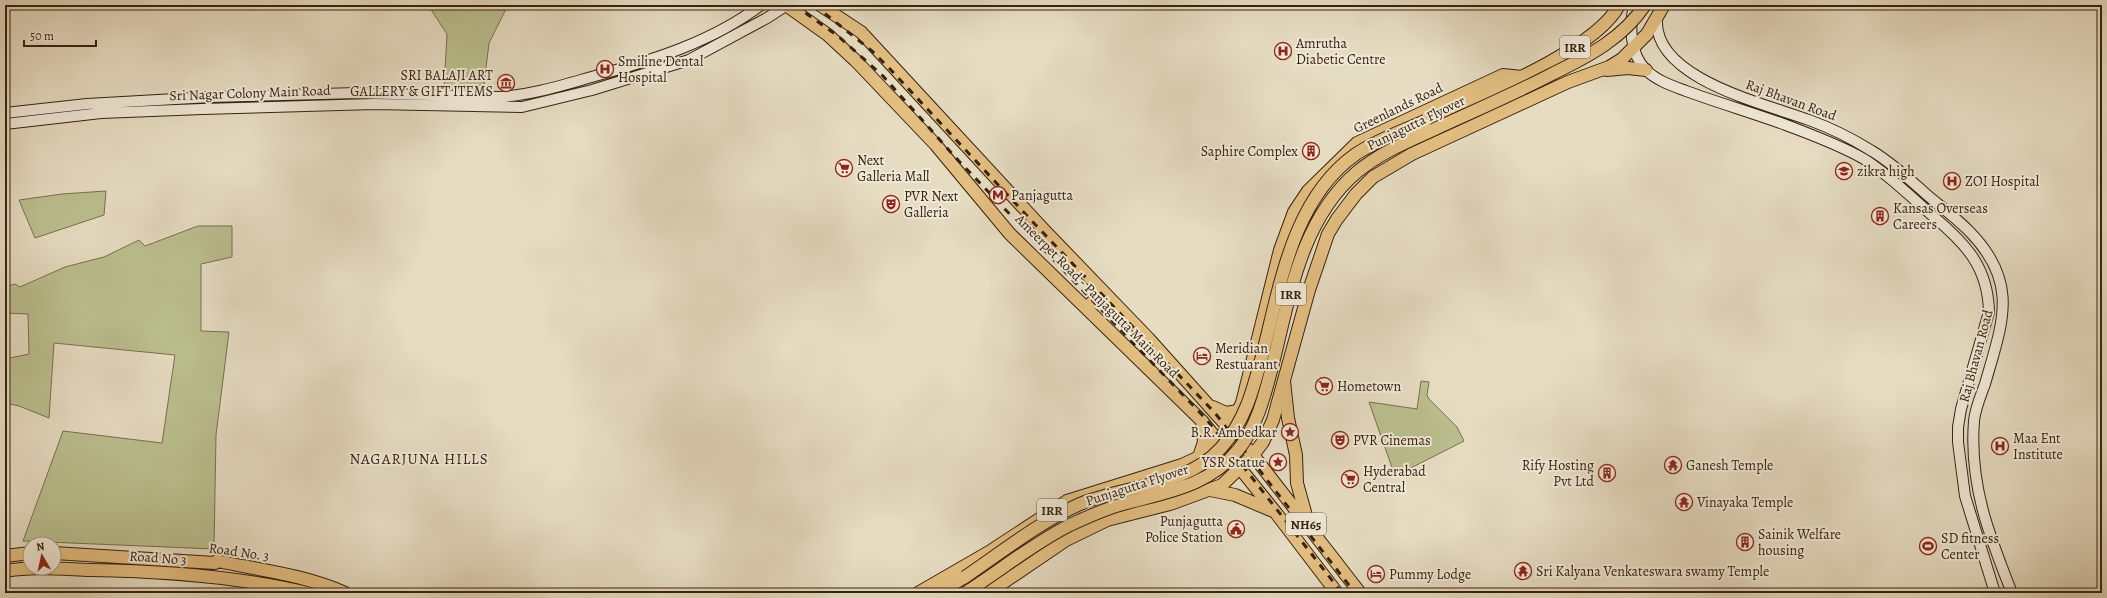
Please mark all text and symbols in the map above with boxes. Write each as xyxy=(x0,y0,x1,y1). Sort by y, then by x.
scale bar xyxy=(24,22,96,48)
text: 50 m xyxy=(30,28,54,44)
place label: Amrutha Diabetic Centre xyxy=(1295,34,1386,69)
road number: IRR xyxy=(1560,36,1590,58)
hospital icon: Amrutha Diabetic Centre xyxy=(1273,41,1293,61)
place label: Smiline Dental Hospital xyxy=(618,52,704,87)
hospital icon: Smiline Dental Hospital xyxy=(595,59,615,79)
place label: SRI BALAJI ART GALLERY & GIFT ITEMS xyxy=(350,66,493,101)
museum icon: SRI BALAJI ART GALLERY & GIFT ITEMS xyxy=(496,73,516,93)
street label: Raj Bhavan Road xyxy=(1743,75,1839,125)
street label: Greenlands Road xyxy=(1350,78,1446,138)
street label: Sri Nagar Colony Main Road xyxy=(169,81,331,105)
street label: Punjagutta Flyover xyxy=(1364,91,1469,155)
building icon: Saphire Complex xyxy=(1301,141,1321,161)
place label: Saphire Complex xyxy=(1201,142,1298,161)
place label: Next Galleria Mall xyxy=(857,151,930,186)
supermarket icon: Next Galleria Mall xyxy=(834,158,854,178)
school or university icon: zikra high xyxy=(1834,161,1854,181)
place label: zikra high xyxy=(1857,162,1915,181)
hospital icon: ZOI Hospital xyxy=(1942,171,1962,191)
place label: ZOI Hospital xyxy=(1965,172,2040,191)
metro station icon: Panjagutta xyxy=(988,185,1008,205)
place label: Panjagutta xyxy=(1011,186,1073,205)
place label: PVR Next Galleria xyxy=(904,187,959,222)
theatre icon: PVR Next Galleria xyxy=(881,194,901,214)
place label: Kansas Overseas Careers xyxy=(1893,199,1988,234)
building icon: Kansas Overseas Careers xyxy=(1870,206,1890,226)
street label: Ameerpet Road - Panjagutta Main Road xyxy=(1010,209,1183,382)
road number: IRR xyxy=(1276,283,1306,305)
street label: Raj Bhavan Road xyxy=(1954,307,1998,404)
place label: Meridian Restuarant xyxy=(1215,339,1278,374)
hotel icon: Meridian Restuarant xyxy=(1192,346,1212,366)
supermarket icon: Hometown xyxy=(1314,376,1334,396)
place label: Hometown xyxy=(1337,377,1401,396)
place icon: B.R. Ambedkar xyxy=(1280,422,1300,442)
place label: B.R. Ambedkar xyxy=(1191,423,1278,442)
place label: Maa Ent Institute xyxy=(2013,429,2063,464)
theatre icon: PVR Cinemas xyxy=(1330,430,1350,450)
place label: PVR Cinemas xyxy=(1353,431,1431,450)
hospital icon: Maa Ent Institute xyxy=(1990,436,2010,456)
district label: NAGARJUNA HILLS xyxy=(349,449,489,469)
place icon: YSR Statue xyxy=(1268,452,1288,472)
place label: YSR Statue xyxy=(1201,453,1265,472)
temple icon: Ganesh Temple xyxy=(1663,455,1683,475)
place label: Rify Hosting Pvt Ltd xyxy=(1522,456,1594,491)
place label: Ganesh Temple xyxy=(1686,456,1773,475)
street label: Punjagutta Flyover xyxy=(1083,459,1191,511)
place label: Hyderabad Central xyxy=(1363,462,1426,497)
building icon: Rify Hosting Pvt Ltd xyxy=(1597,463,1617,483)
supermarket icon: Hyderabad Central xyxy=(1340,469,1360,489)
temple icon: Vinayaka Temple xyxy=(1674,492,1694,512)
place label: Vinayaka Temple xyxy=(1696,493,1793,512)
road number: IRR xyxy=(1037,499,1067,521)
place label: Punjagutta Police Station xyxy=(1145,512,1223,547)
road number: NH65 xyxy=(1286,513,1326,535)
public building icon: Punjagutta Police Station xyxy=(1226,519,1246,539)
place label: Sainik Welfare housing xyxy=(1758,525,1841,560)
place label: SD fitness Center xyxy=(1941,529,1999,564)
building icon: Sainik Welfare housing xyxy=(1735,532,1755,552)
north arrow xyxy=(22,536,62,576)
sports icon: SD fitness Center xyxy=(1918,536,1938,556)
street label: Road No. 3 xyxy=(208,538,271,566)
text: N xyxy=(35,539,46,555)
street label: Road No 3 xyxy=(129,547,187,569)
temple icon: Sri Kalyana Venkateswara swamy Temple xyxy=(1513,561,1533,581)
place label: Sri Kalyana Venkateswara swamy Temple xyxy=(1536,562,1769,581)
hotel icon: Pummy Lodge xyxy=(1366,564,1386,584)
place label: Pummy Lodge xyxy=(1389,565,1471,584)

